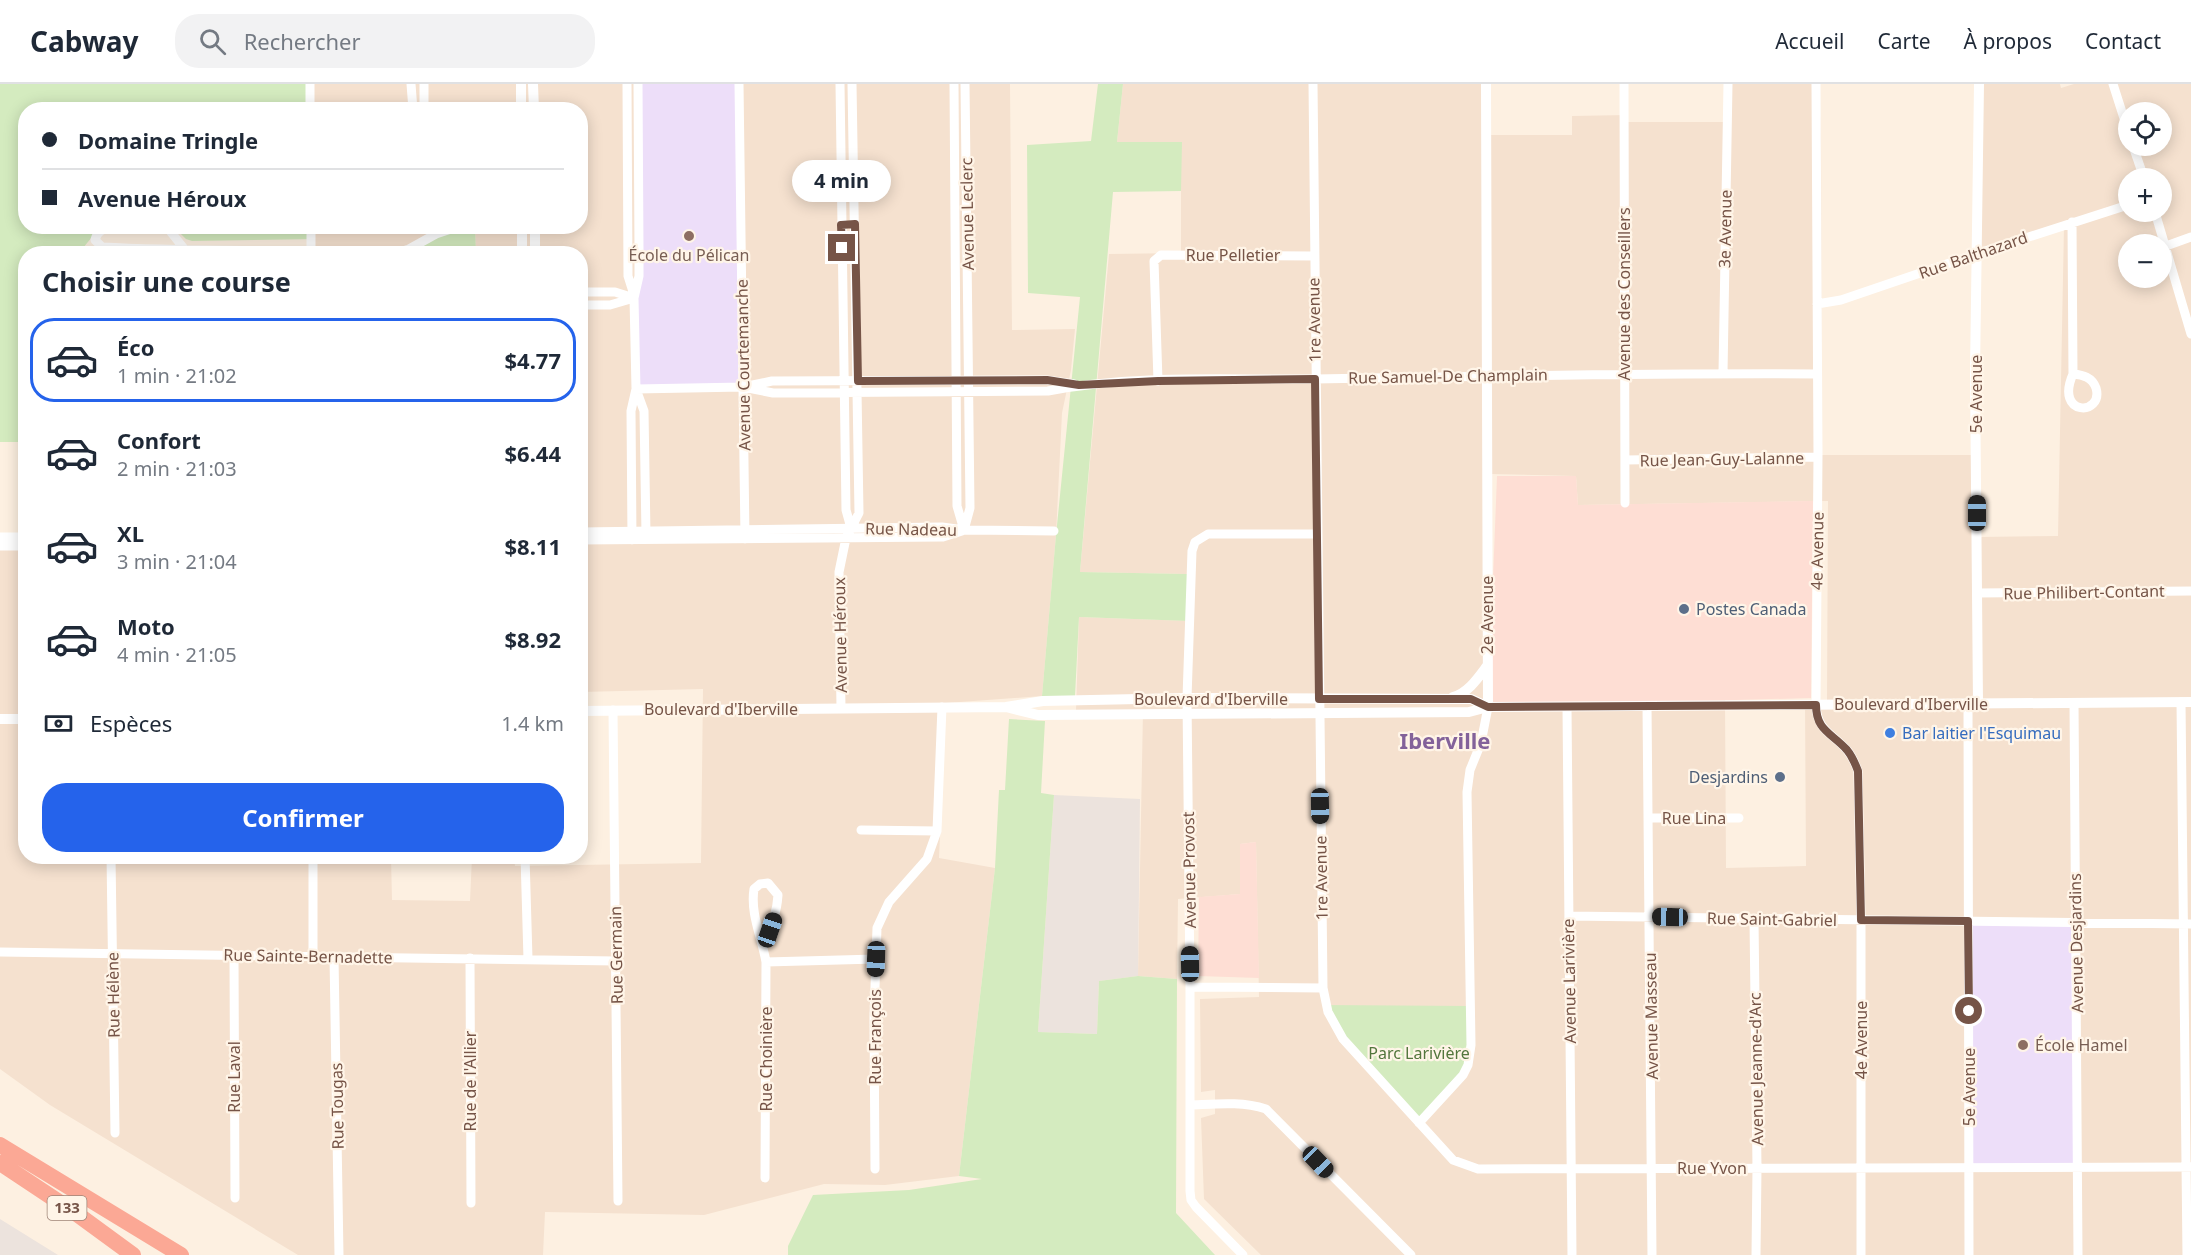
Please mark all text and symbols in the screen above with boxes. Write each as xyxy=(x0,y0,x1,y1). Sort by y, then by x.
search box xyxy=(175,14,595,68)
text: Cabway xyxy=(30,22,139,60)
icon: search xyxy=(196,25,229,58)
text: Rechercher xyxy=(244,26,361,56)
text: Accueil xyxy=(1775,27,1844,55)
text: Carte xyxy=(1877,27,1931,55)
text: À propos xyxy=(1964,27,2052,55)
text: Contact xyxy=(2085,27,2161,55)
map controls xyxy=(2118,102,2172,288)
button: locate xyxy=(2118,102,2172,156)
text: Domaine Tringle xyxy=(78,125,258,155)
street label: Avenue Leclerc xyxy=(955,157,979,270)
callout: 4 min xyxy=(792,161,892,203)
text: 4 min xyxy=(814,167,869,194)
button: + xyxy=(2118,168,2172,222)
text: Avenue Héroux xyxy=(78,183,247,213)
street label: 3e Avenue xyxy=(1713,190,1737,268)
street label: Avenue des Conseillers xyxy=(1613,207,1635,381)
street label: Rue Balthazard xyxy=(1916,226,2030,284)
marker: École du Pélican xyxy=(682,229,696,243)
route end xyxy=(828,234,855,261)
button: − xyxy=(2118,234,2172,288)
place label: École du Pélican xyxy=(629,244,749,266)
street label: Rue Pelletier xyxy=(1186,244,1281,266)
text: Choisir une course xyxy=(42,263,291,300)
street label: 1re Avenue xyxy=(1302,277,1326,363)
street label: Avenue Courtemanche xyxy=(731,279,755,451)
text: Éco xyxy=(117,332,154,362)
icon: car xyxy=(45,333,99,387)
text: $4.77 xyxy=(504,345,561,375)
street label: 5e Avenue xyxy=(1965,355,1987,433)
text: 1 min · 21:02 xyxy=(117,362,237,389)
street label: Rue Samuel-De Champlain xyxy=(1348,363,1548,389)
text: Confort xyxy=(117,425,201,455)
icon: car xyxy=(45,426,99,480)
text: $6.44 xyxy=(504,438,561,468)
street label: Rue Jean-Guy-Lalanne xyxy=(1640,447,1804,471)
text: 2 min · 21:03 xyxy=(117,455,237,482)
car xyxy=(1968,495,1986,531)
street label: 4e Avenue xyxy=(1805,512,1829,590)
street label: Rue Nadeau xyxy=(865,517,957,541)
text: XL xyxy=(117,518,144,548)
icon: car xyxy=(45,519,99,573)
text: $8.11 xyxy=(504,531,561,561)
text: 3 min · 21:04 xyxy=(117,548,237,575)
street label: 2e Avenue xyxy=(1476,576,1498,654)
street label: Avenue Héroux xyxy=(828,577,852,693)
street label: Rue Philibert-Contant xyxy=(2003,580,2165,604)
place label: Postes Canada xyxy=(1696,598,1806,620)
marker: Postes Canada xyxy=(1677,602,1691,616)
text: Moto xyxy=(117,611,175,641)
icon: car xyxy=(45,612,99,666)
text: $8.92 xyxy=(504,624,561,654)
text: 4 min · 21:05 xyxy=(117,641,237,668)
street label: Boulevard d'Iberville xyxy=(1134,688,1288,710)
street label: Boulevard d'Iberville xyxy=(1834,693,1988,715)
street label: Boulevard d'Iberville xyxy=(644,698,798,720)
icon: cash xyxy=(42,707,75,740)
text: Espèces xyxy=(90,708,172,738)
text: 1.4 km xyxy=(501,710,564,737)
place label: Bar laitier l'Esquimau xyxy=(1902,722,2061,744)
district label: Iberville xyxy=(1400,725,1490,755)
marker: Bar laitier l'Esquimau xyxy=(1883,726,1897,740)
place label: Desjardins xyxy=(1689,766,1768,788)
marker: Desjardins xyxy=(1773,770,1787,784)
button: Confirmer xyxy=(42,783,564,852)
car xyxy=(1311,788,1329,824)
street label: Rue Lina xyxy=(1662,807,1726,829)
street label: Avenue Provost xyxy=(1177,811,1201,929)
street label: 1re Avenue xyxy=(1309,835,1333,921)
street label: Avenue Desjardins xyxy=(2064,873,2088,1013)
street label: Rue Germain xyxy=(604,906,628,1004)
street label: Rue Saint-Gabriel xyxy=(1707,907,1837,931)
car xyxy=(1652,908,1688,926)
car xyxy=(756,910,784,950)
street label: Avenue Larivière xyxy=(1557,918,1581,1044)
car xyxy=(866,941,886,977)
street label: Rue Sainte-Bernadette xyxy=(223,944,393,968)
car xyxy=(1181,946,1199,982)
street label: Rue Hélène xyxy=(101,952,125,1038)
street label: Avenue Masseau xyxy=(1639,952,1663,1080)
street label: Rue François xyxy=(864,989,886,1085)
street label: Avenue Jeanne-d'Arc xyxy=(1744,992,1768,1146)
route start xyxy=(1955,997,1982,1024)
street label: 4e Avenue xyxy=(1850,1001,1872,1079)
street label: Rue Choinière xyxy=(755,1006,777,1112)
street label: Rue de l'Allier xyxy=(459,1030,481,1131)
place label: École Hamel xyxy=(2035,1034,2128,1056)
marker: École Hamel xyxy=(2016,1038,2030,1052)
street label: Rue Laval xyxy=(223,1041,245,1113)
park label: Parc Larivière xyxy=(1368,1042,1470,1064)
street label: 5e Avenue xyxy=(1958,1048,1980,1126)
street label: Rue Tougas xyxy=(325,1062,349,1150)
car xyxy=(1299,1143,1337,1181)
street label: Rue Yvon xyxy=(1677,1157,1747,1179)
road number: 133 xyxy=(48,1196,86,1220)

